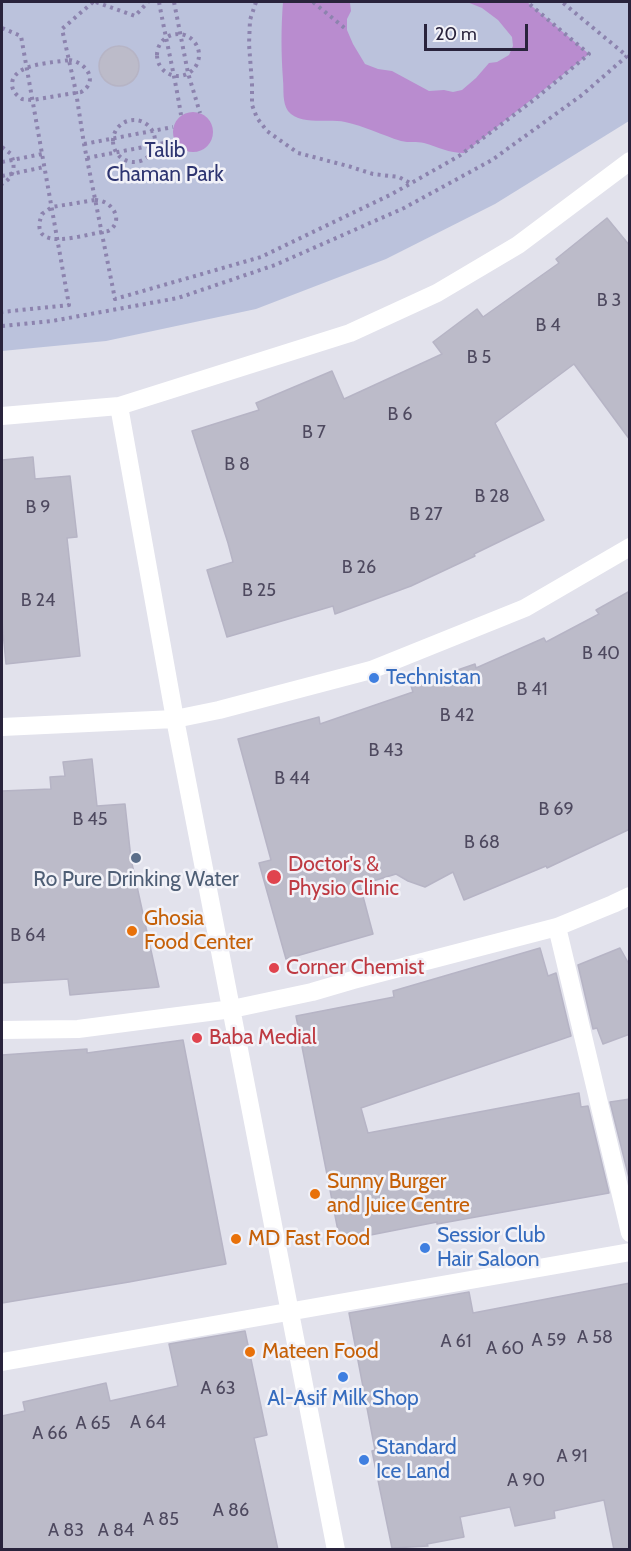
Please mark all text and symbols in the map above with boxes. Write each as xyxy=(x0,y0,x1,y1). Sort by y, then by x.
scale bar xyxy=(427,12,530,50)
text: 20 m xyxy=(435,23,477,45)
park label: Talib Chaman Park xyxy=(106,138,224,188)
house number: B 3 xyxy=(597,290,621,312)
house number: B 4 xyxy=(535,315,561,337)
house number: B 5 xyxy=(467,347,491,369)
house number: B 6 xyxy=(387,404,413,426)
house number: B 7 xyxy=(302,422,326,444)
house number: B 8 xyxy=(224,454,250,476)
house number: B 28 xyxy=(474,486,510,508)
house number: B 9 xyxy=(25,497,51,519)
house number: B 27 xyxy=(409,504,443,526)
house number: B 26 xyxy=(342,557,376,579)
house number: B 25 xyxy=(242,580,276,602)
house number: B 24 xyxy=(21,590,55,612)
house number: B 40 xyxy=(582,643,620,665)
place label: Technistan xyxy=(386,665,481,691)
marker: Technistan xyxy=(367,671,381,685)
house number: B 41 xyxy=(516,679,548,701)
house number: B 42 xyxy=(440,705,474,727)
house number: B 43 xyxy=(369,740,403,762)
house number: B 44 xyxy=(274,768,310,790)
house number: B 69 xyxy=(538,799,574,821)
house number: B 45 xyxy=(73,809,107,831)
house number: B 68 xyxy=(464,832,500,854)
marker: Ro Pure Drinking Water xyxy=(129,851,143,865)
place label: Doctor's & Physio Clinic xyxy=(288,852,399,902)
place label: Ro Pure Drinking Water xyxy=(33,867,239,893)
marker: Doctor's & Physio Clinic xyxy=(265,868,283,886)
place label: Ghosia Food Center xyxy=(144,906,253,956)
marker: Ghosia Food Center xyxy=(125,924,139,938)
house number: B 64 xyxy=(10,925,46,947)
place label: Corner Chemist xyxy=(286,955,424,981)
marker: Corner Chemist xyxy=(267,961,281,975)
place label: Baba Medial xyxy=(209,1025,317,1051)
marker: Baba Medial xyxy=(190,1031,204,1045)
place label: Sunny Burger and Juice Centre xyxy=(327,1169,470,1219)
marker: Sunny Burger and Juice Centre xyxy=(308,1187,322,1201)
place label: Sessior Club Hair Saloon xyxy=(437,1223,545,1273)
place label: MD Fast Food xyxy=(248,1226,370,1252)
marker: MD Fast Food xyxy=(229,1232,243,1246)
marker: Sessior Club Hair Saloon xyxy=(418,1241,432,1255)
house number: A 58 xyxy=(577,1327,613,1349)
house number: A 59 xyxy=(531,1330,567,1352)
house number: A 61 xyxy=(440,1331,472,1353)
house number: A 60 xyxy=(486,1338,524,1360)
place label: Mateen Food xyxy=(262,1339,379,1365)
marker: Mateen Food xyxy=(243,1345,257,1359)
marker: Al-Asif Milk Shop xyxy=(336,1370,350,1384)
house number: A 63 xyxy=(200,1378,236,1400)
place label: Al-Asif Milk Shop xyxy=(267,1386,419,1412)
house number: A 64 xyxy=(130,1412,166,1434)
house number: A 65 xyxy=(75,1413,111,1435)
house number: A 66 xyxy=(32,1423,68,1445)
place label: Standard Ice Land xyxy=(376,1435,457,1485)
house number: A 91 xyxy=(556,1446,588,1468)
marker: Standard Ice Land xyxy=(357,1453,371,1467)
house number: A 90 xyxy=(507,1470,545,1492)
house number: A 86 xyxy=(213,1500,249,1522)
house number: A 85 xyxy=(143,1509,179,1531)
house number: A 83 xyxy=(48,1520,84,1542)
house number: A 84 xyxy=(98,1520,134,1542)

